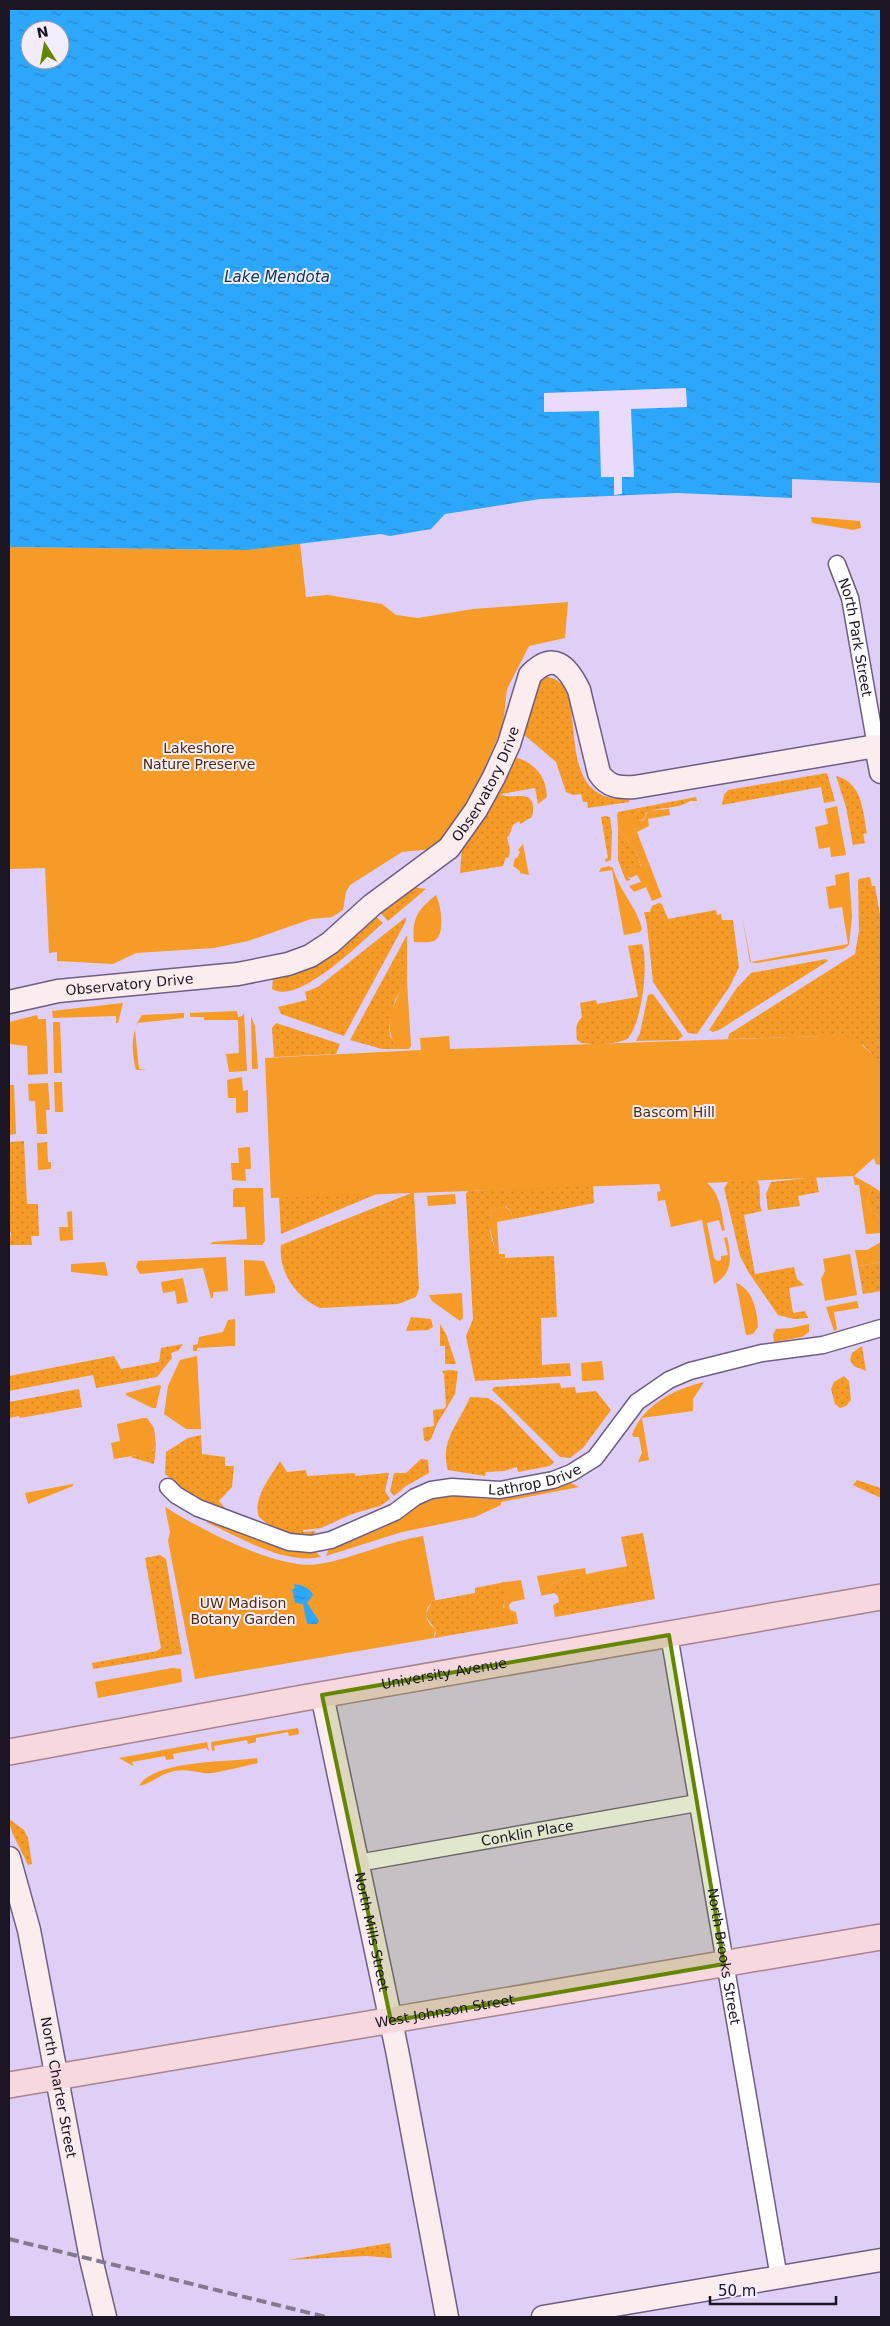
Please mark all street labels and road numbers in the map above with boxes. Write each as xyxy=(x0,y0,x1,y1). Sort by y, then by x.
street label: North Park Street xyxy=(835,576,875,698)
street label: Observatory Drive xyxy=(448,724,522,844)
street label: Observatory Drive xyxy=(65,970,194,998)
street label: Lathrop Drive xyxy=(488,1461,584,1499)
street label: University Avenue xyxy=(380,1655,508,1692)
street label: Conklin Place xyxy=(480,1817,575,1849)
street label: North Mills Street xyxy=(352,1871,393,1993)
street label: North Brooks Street xyxy=(704,1887,744,2026)
street label: West Johnson Street xyxy=(374,1991,516,2031)
street label: North Charter Street xyxy=(38,2015,80,2160)

